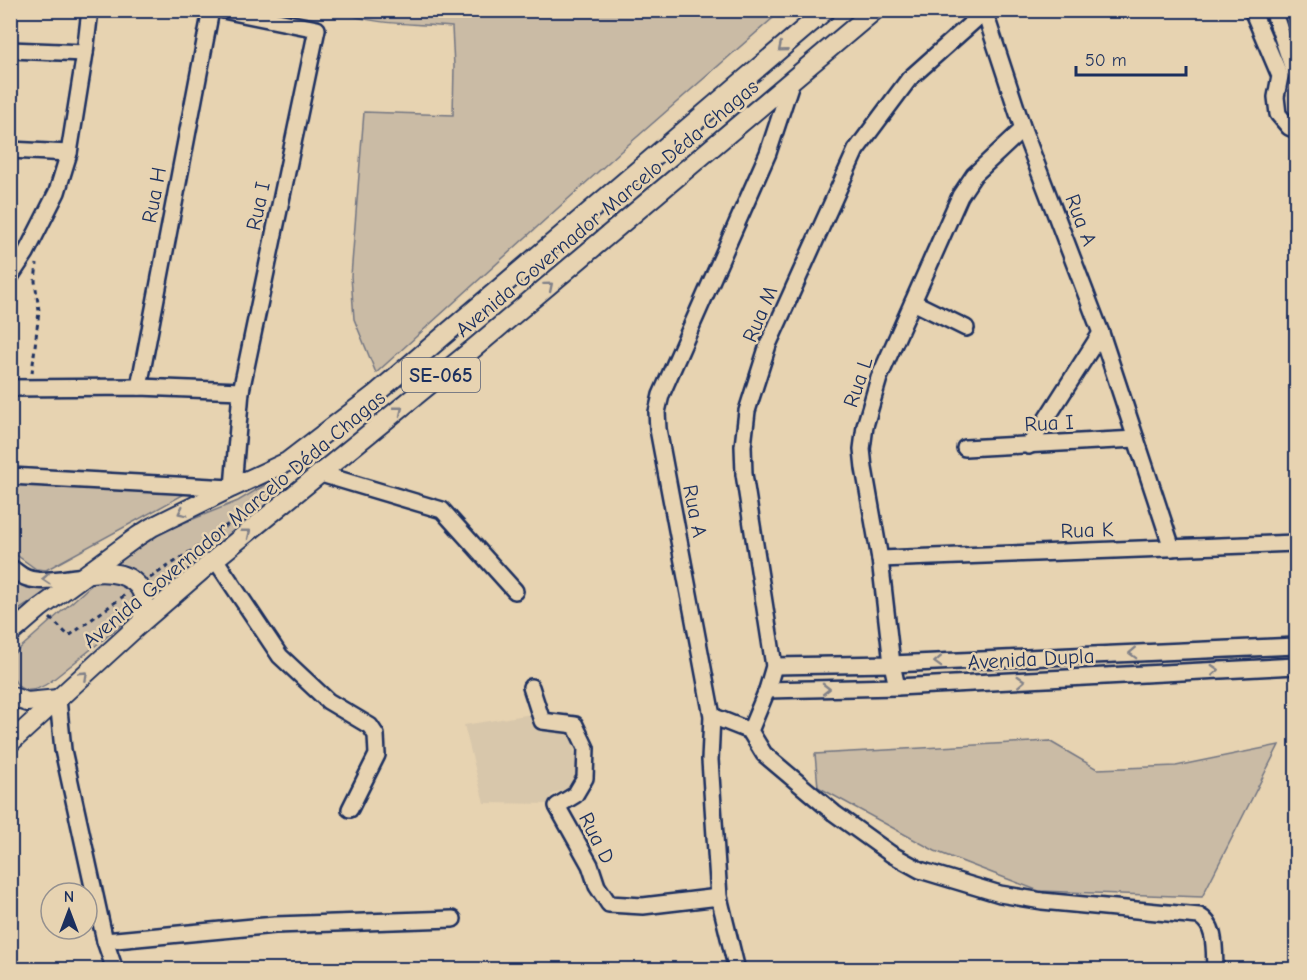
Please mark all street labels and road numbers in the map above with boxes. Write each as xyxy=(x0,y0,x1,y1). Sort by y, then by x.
street label: Avenida Governador Marcelo Déda Chagas xyxy=(451,74,763,342)
street label: Rua H xyxy=(137,165,171,225)
street label: Rua I xyxy=(241,179,275,233)
street label: Rua A xyxy=(1060,191,1102,249)
street label: Rua M xyxy=(737,282,783,346)
street label: Rua L xyxy=(838,353,878,410)
road number: SE-065 xyxy=(402,358,480,392)
street label: Avenida Governador Marcelo Déda Chagas xyxy=(78,385,390,653)
street label: Rua I xyxy=(1024,410,1074,436)
street label: Rua A xyxy=(678,483,712,539)
street label: Rua K xyxy=(1060,517,1114,543)
street label: Avenida Dupla xyxy=(967,644,1095,674)
street label: Rua D xyxy=(574,808,620,868)

